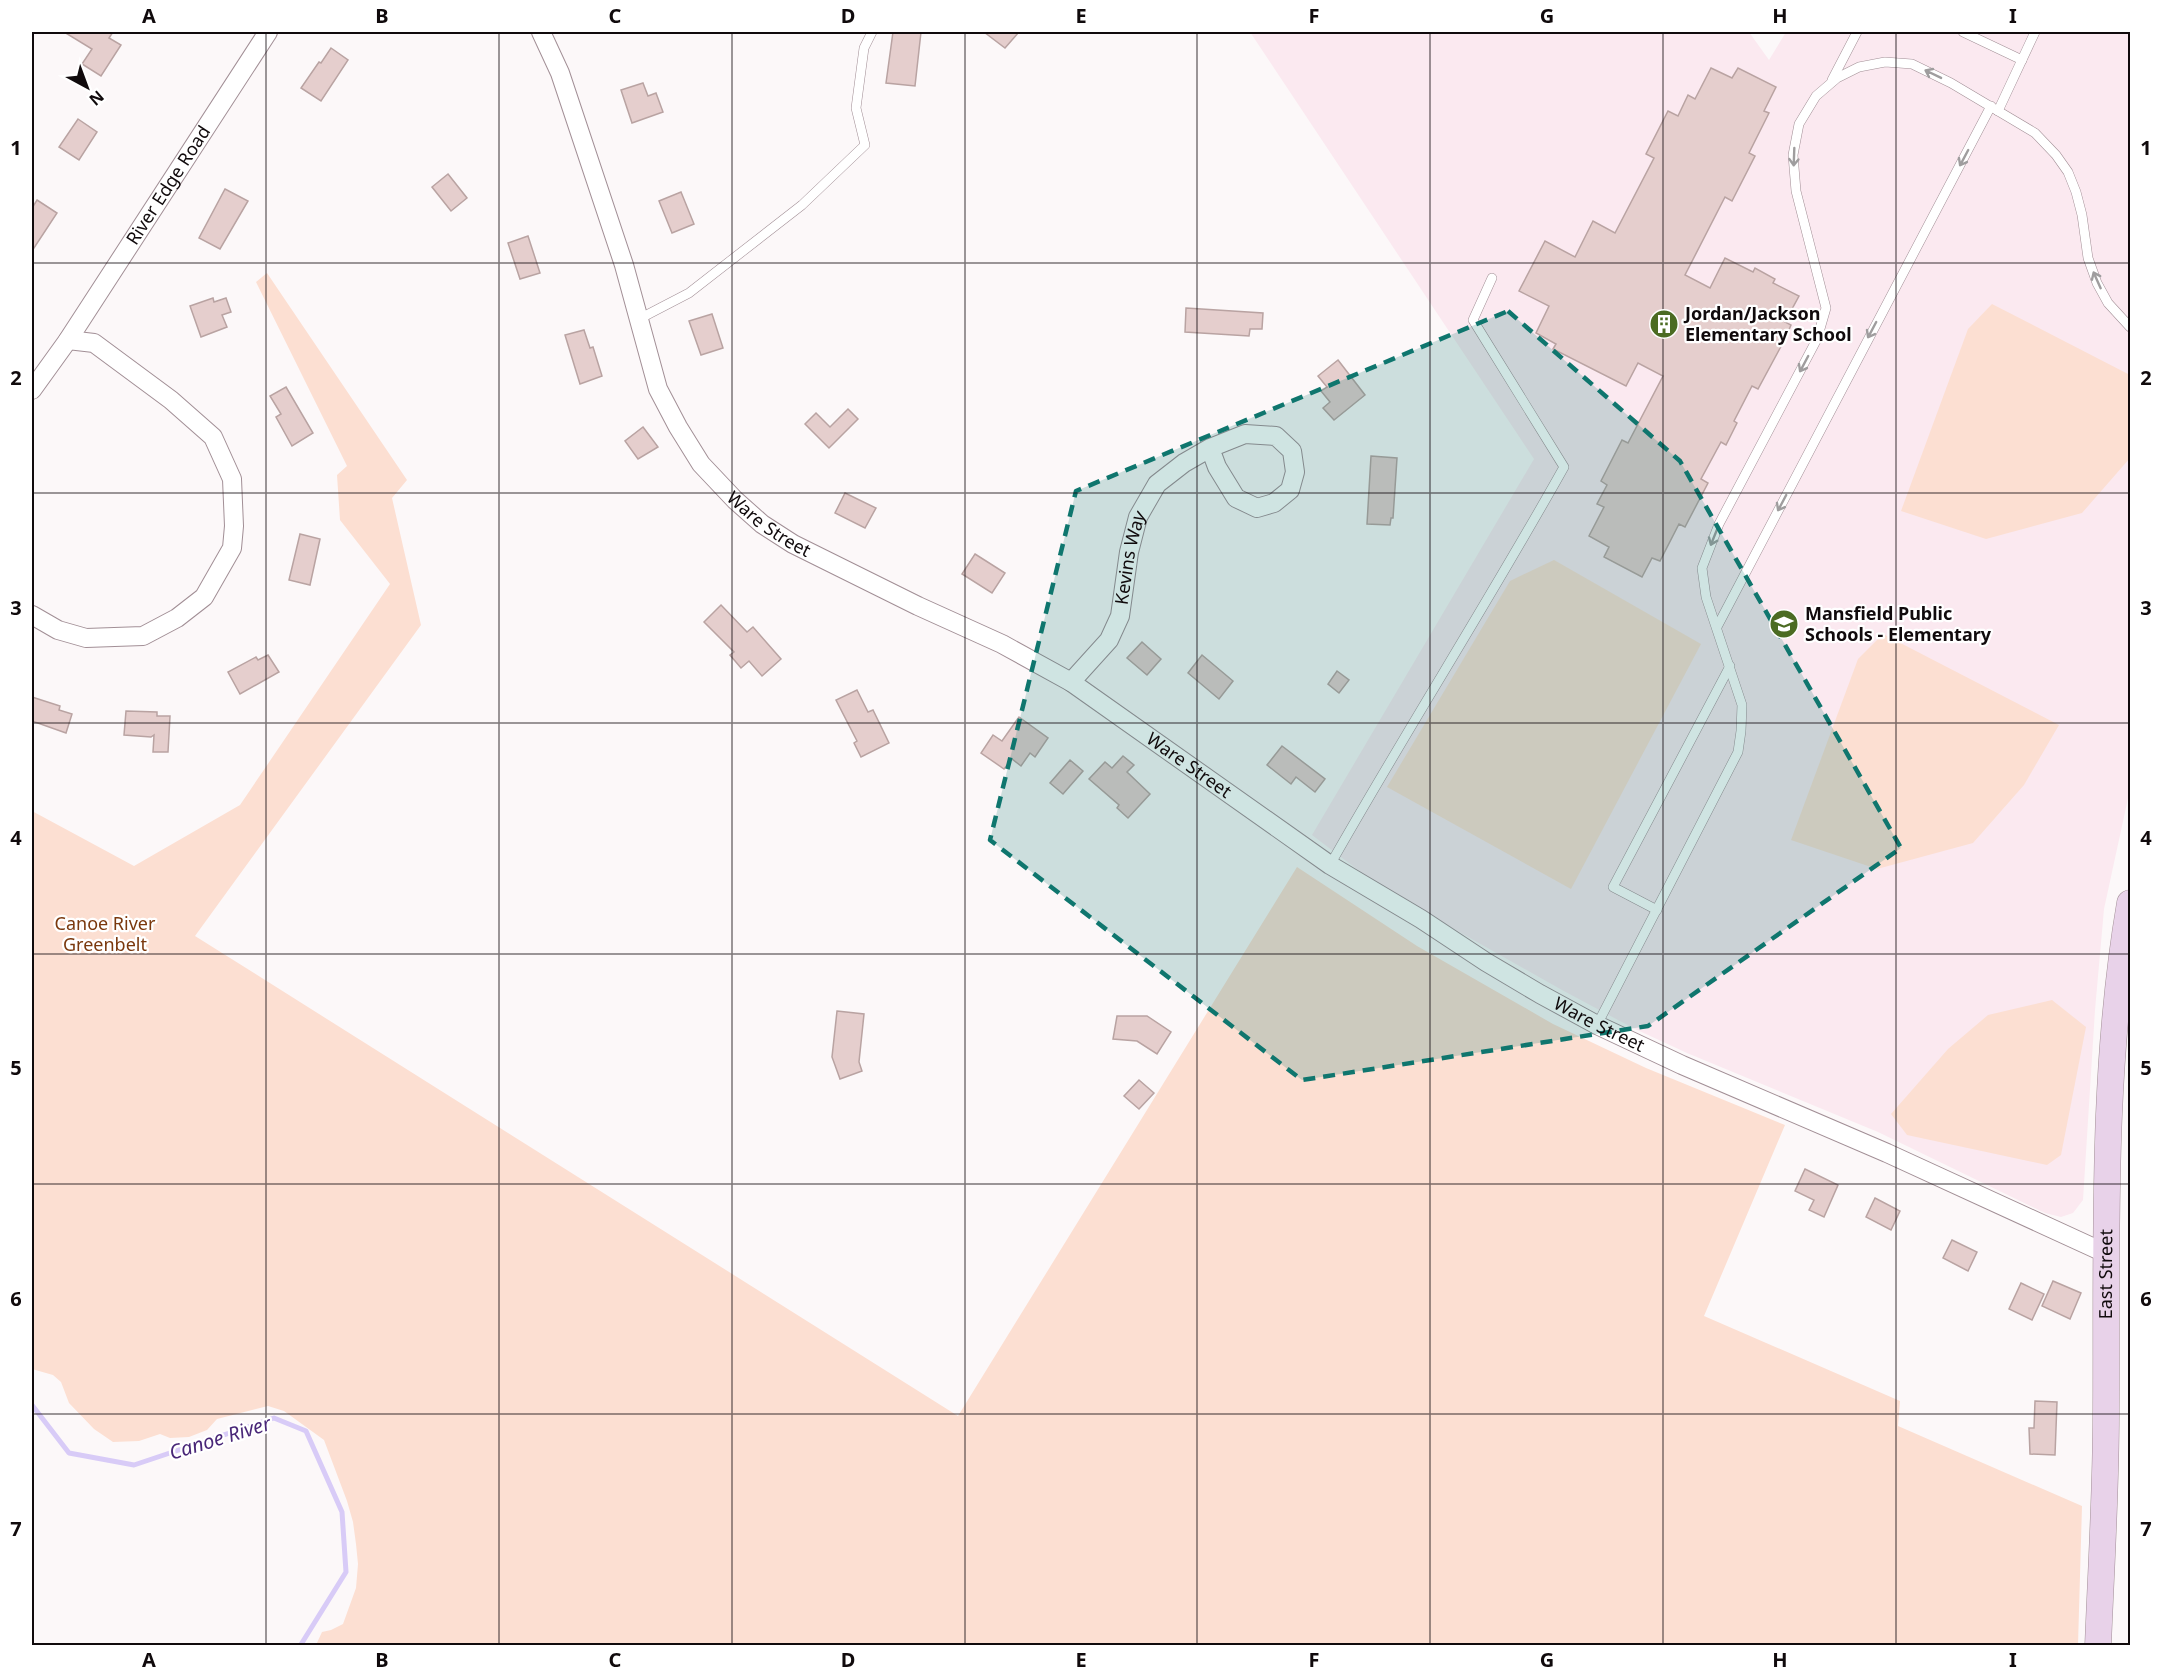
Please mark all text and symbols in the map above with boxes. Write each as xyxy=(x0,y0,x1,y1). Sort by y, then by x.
text: A xyxy=(142,2,156,29)
text: B xyxy=(375,2,389,29)
text: C xyxy=(609,2,622,29)
text: D xyxy=(841,2,855,29)
text: E xyxy=(1075,2,1087,29)
text: F xyxy=(1309,2,1319,29)
text: G xyxy=(1540,2,1554,29)
text: H xyxy=(1772,2,1788,29)
text: I xyxy=(2009,2,2017,29)
north arrow xyxy=(57,57,117,117)
one-way arrow xyxy=(1924,68,1942,80)
text: N xyxy=(85,86,109,111)
street label: River Edge Road xyxy=(120,121,215,249)
text: 1 xyxy=(10,134,22,161)
text: 1 xyxy=(2140,134,2152,161)
one-way arrow xyxy=(1788,146,1800,166)
one-way arrow xyxy=(1958,149,1970,166)
one-way arrow xyxy=(2091,272,2102,290)
place label: Jordan/Jackson Elementary School xyxy=(1683,301,1852,346)
building icon: Jordan/Jackson Elementary School xyxy=(1648,308,1680,340)
one-way arrow xyxy=(1866,321,1878,338)
one-way arrow xyxy=(1798,355,1810,372)
text: 2 xyxy=(10,364,22,391)
text: 2 xyxy=(2140,364,2152,391)
street label: Ware Street xyxy=(722,485,815,562)
one-way arrow xyxy=(1776,494,1788,511)
street label: Kevins Way xyxy=(1109,505,1151,606)
one-way arrow xyxy=(1708,527,1719,546)
text: 3 xyxy=(10,594,22,621)
text: 3 xyxy=(2140,594,2152,621)
place label: Mansfield Public Schools - Elementary xyxy=(1805,601,1992,646)
school or university icon: Mansfield Public Schools - Elementary xyxy=(1768,608,1800,640)
street label: Ware Street xyxy=(1142,726,1237,803)
text: 4 xyxy=(10,824,22,851)
text: 4 xyxy=(2140,824,2152,851)
park label: Canoe River Greenbelt xyxy=(55,911,156,956)
street label: Ware Street xyxy=(1550,991,1649,1057)
text: 5 xyxy=(10,1054,22,1081)
text: 5 xyxy=(2140,1054,2152,1081)
street label: East Street xyxy=(2093,1228,2117,1319)
text: 6 xyxy=(10,1285,22,1312)
text: 6 xyxy=(2140,1285,2152,1312)
water label: Canoe River xyxy=(166,1409,275,1466)
text: 7 xyxy=(10,1515,22,1542)
text: 7 xyxy=(2140,1515,2152,1542)
text: A xyxy=(142,1646,156,1673)
text: B xyxy=(375,1646,389,1673)
text: C xyxy=(609,1646,622,1673)
text: D xyxy=(841,1646,855,1673)
text: E xyxy=(1075,1646,1087,1673)
text: F xyxy=(1309,1646,1319,1673)
text: G xyxy=(1540,1646,1554,1673)
text: H xyxy=(1772,1646,1788,1673)
text: I xyxy=(2009,1646,2017,1673)

